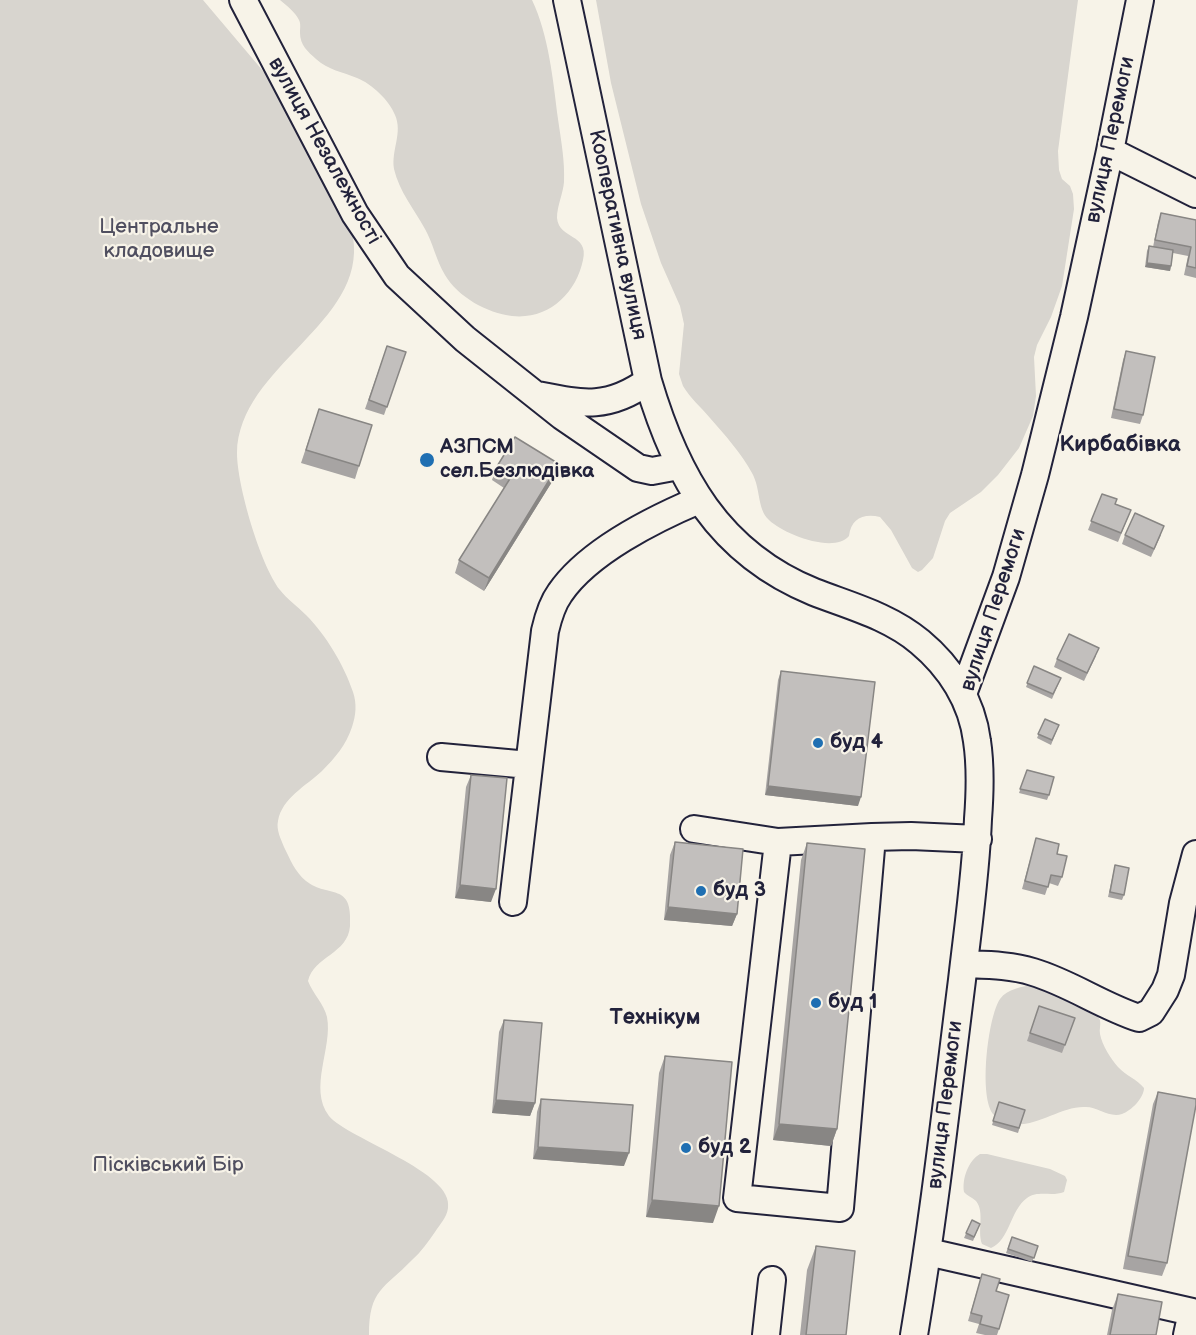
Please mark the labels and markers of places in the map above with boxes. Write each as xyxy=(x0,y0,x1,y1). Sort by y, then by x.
place label: АЗПСМ сел.Безлюдівка xyxy=(440,435,594,485)
marker: АЗПСМ сел.Безлюдівка xyxy=(418,451,436,469)
place label: буд 4 xyxy=(830,730,883,756)
marker: буд 4 xyxy=(811,736,825,750)
place label: буд 3 xyxy=(713,878,766,904)
marker: буд 3 xyxy=(694,884,708,898)
place label: буд 1 xyxy=(828,990,878,1016)
marker: буд 1 xyxy=(809,996,823,1010)
place label: буд 2 xyxy=(698,1135,751,1161)
marker: буд 2 xyxy=(679,1141,693,1155)

